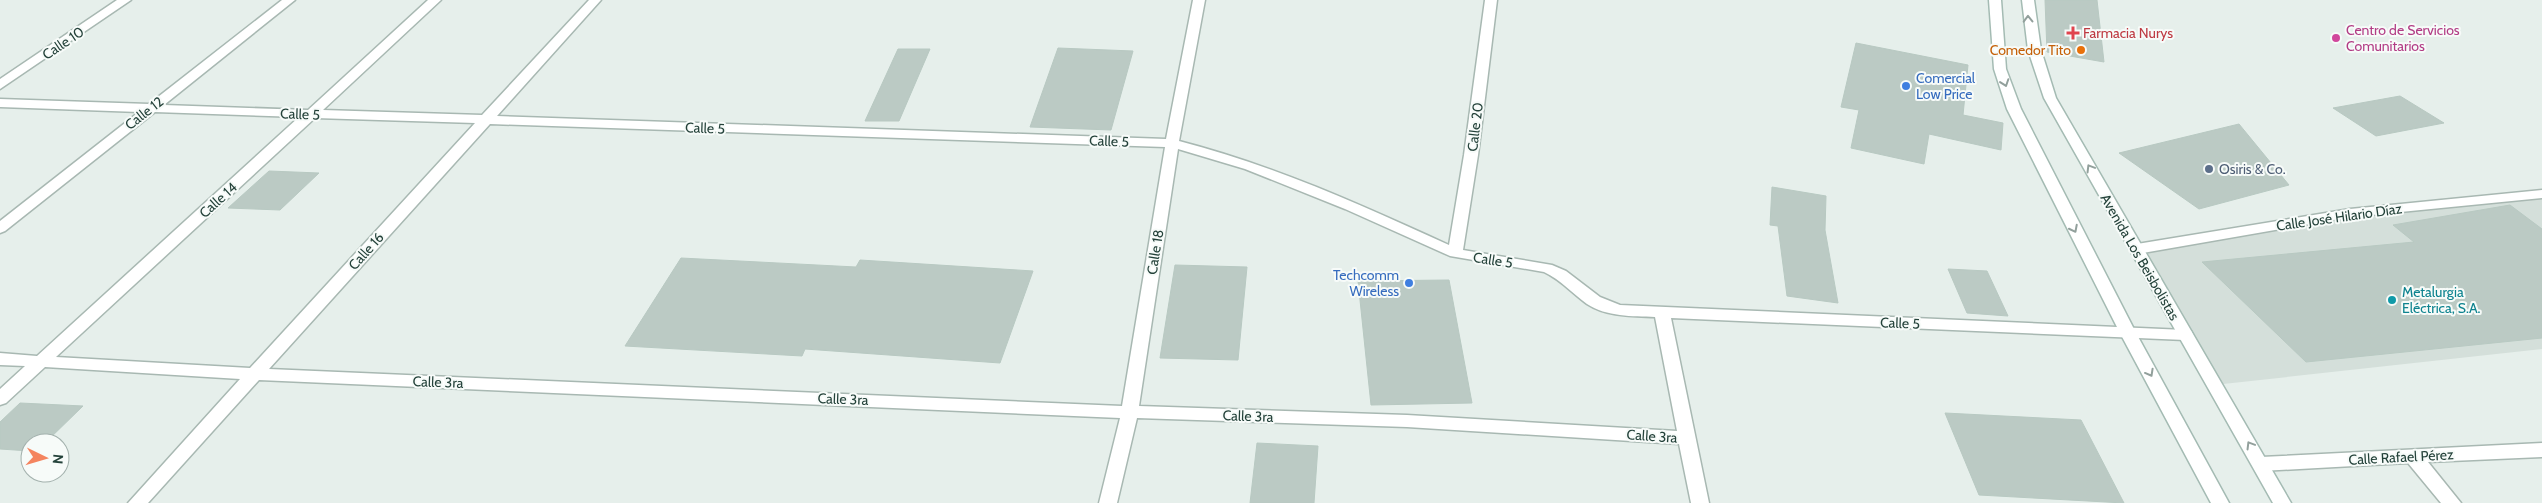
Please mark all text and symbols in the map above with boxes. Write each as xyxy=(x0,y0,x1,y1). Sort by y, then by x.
one-way arrow xyxy=(2023,15,2034,23)
place label: Centro de Servicios Comunitarios xyxy=(2346,21,2460,55)
street label: Calle 10 xyxy=(39,22,88,63)
place label: Farmacia Nurys xyxy=(2083,24,2173,42)
marker: Farmacia Nurys xyxy=(2067,27,2079,39)
marker: Centro de Servicios Comunitarios xyxy=(2330,32,2342,44)
place label: Comedor Tito xyxy=(1990,41,2071,59)
marker: Comedor Tito xyxy=(2075,44,2087,56)
place label: Comercial Low Price xyxy=(1916,69,1976,103)
one-way arrow xyxy=(1999,78,2009,86)
marker: Comercial Low Price xyxy=(1900,80,1912,92)
street label: Calle 12 xyxy=(121,92,167,134)
street label: Calle 20 xyxy=(1463,101,1487,153)
street label: Calle 5 xyxy=(280,104,320,124)
street label: Calle 5 xyxy=(685,118,725,138)
street label: Calle 5 xyxy=(1089,131,1129,151)
place label: Osiris & Co. xyxy=(2219,160,2286,178)
marker: Osiris & Co. xyxy=(2203,163,2215,175)
one-way arrow xyxy=(2086,164,2096,173)
street label: Calle 14 xyxy=(195,178,241,222)
street label: Avenida Los Beisbolistas xyxy=(2096,191,2184,324)
street label: Calle José Hilario Díaz xyxy=(2275,199,2403,235)
one-way arrow xyxy=(2068,224,2078,233)
street label: Calle 16 xyxy=(344,228,388,274)
street label: Calle 18 xyxy=(1143,228,1167,276)
street label: Calle 5 xyxy=(1472,248,1514,272)
place label: Techcomm Wireless xyxy=(1333,266,1399,300)
marker: Techcomm Wireless xyxy=(1403,277,1415,289)
place label: Metalurgia Eléctrica, S.A. xyxy=(2402,283,2481,317)
marker: Metalurgia Eléctrica, S.A. xyxy=(2386,294,2398,306)
street label: Calle 5 xyxy=(1880,313,1920,333)
one-way arrow xyxy=(2144,368,2154,377)
street label: Calle 3ra xyxy=(412,372,464,392)
street label: Calle 3ra xyxy=(817,389,869,409)
street label: Calle 3ra xyxy=(1222,406,1274,426)
street label: Calle 3ra xyxy=(1626,425,1678,447)
north arrow xyxy=(20,433,70,483)
one-way arrow xyxy=(2246,441,2256,450)
street label: Calle Rafael Pérez xyxy=(2348,445,2454,469)
text: N xyxy=(49,453,67,465)

